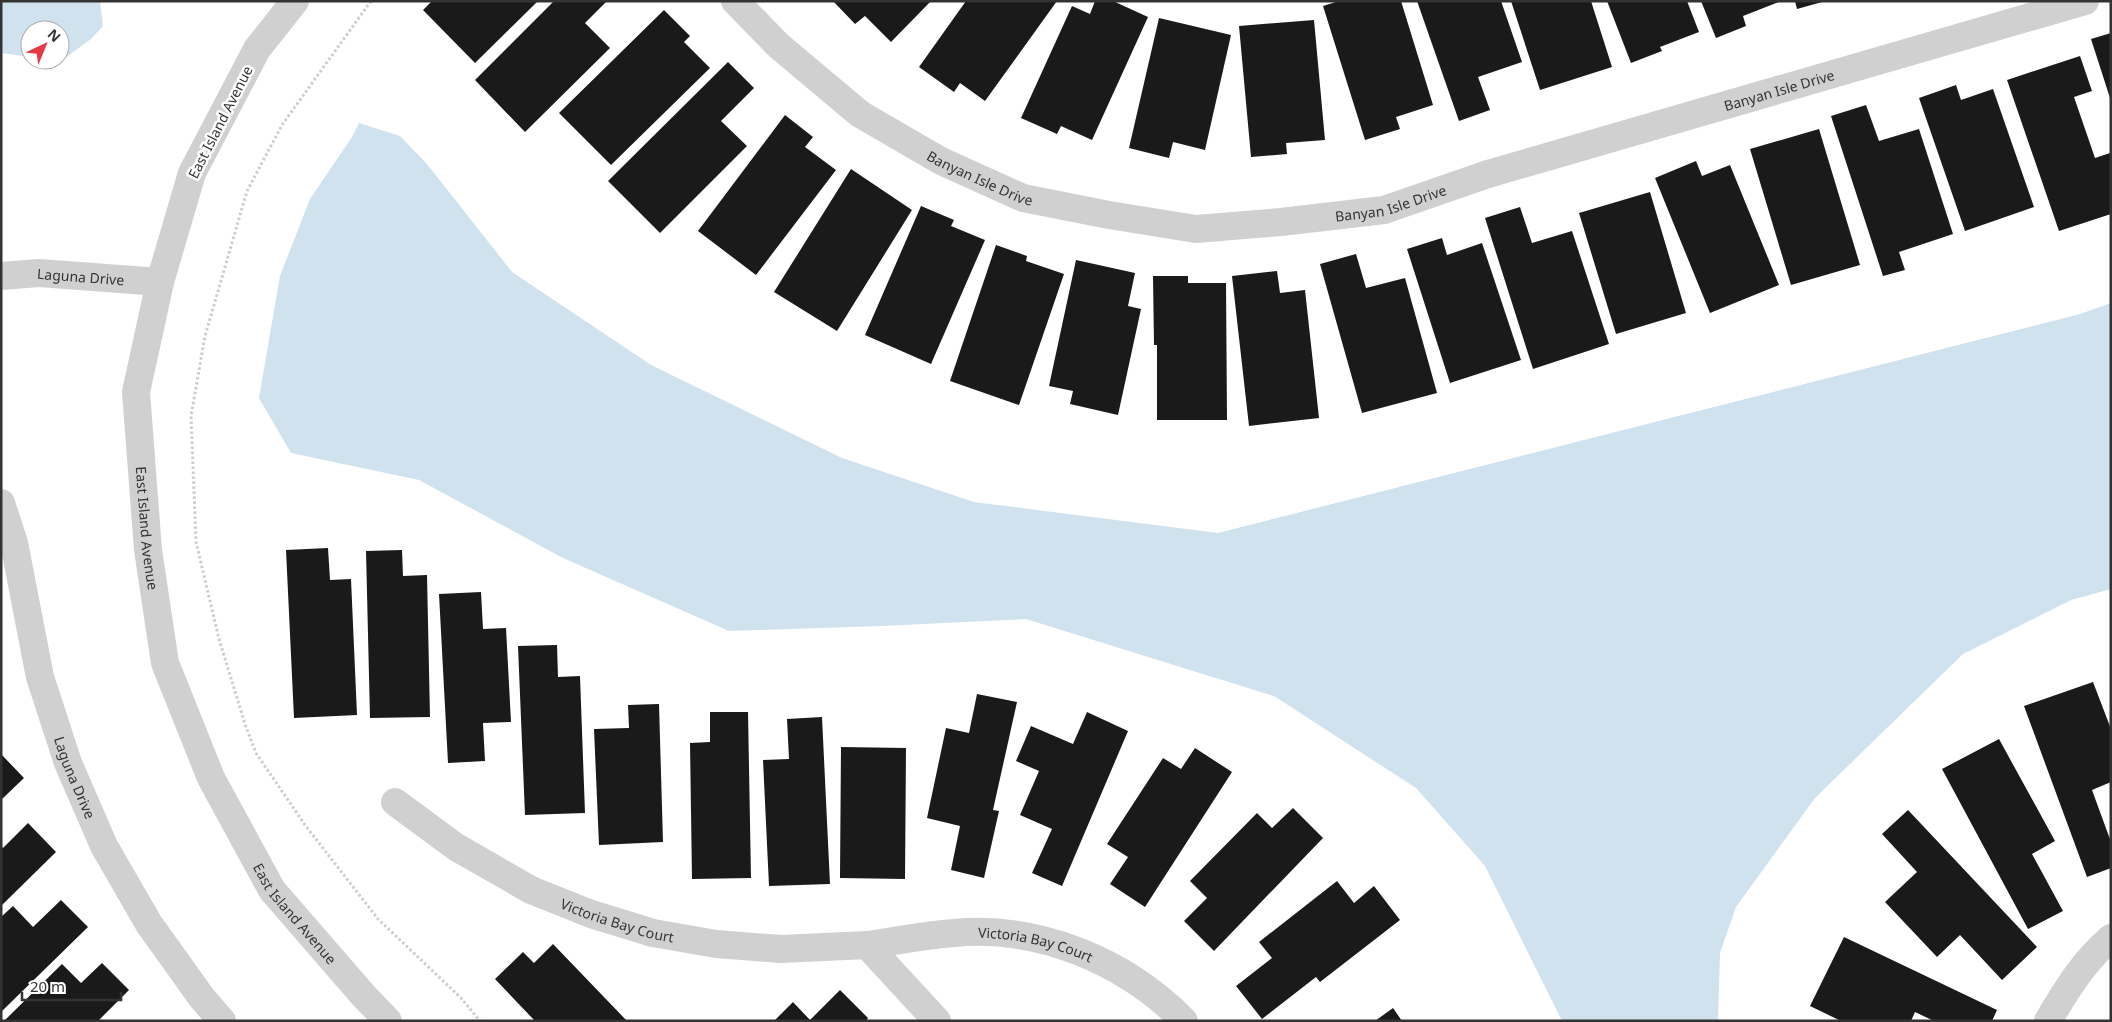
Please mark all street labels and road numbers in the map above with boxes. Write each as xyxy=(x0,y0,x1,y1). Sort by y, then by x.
street label: East Island Avenue xyxy=(183,62,257,182)
street label: Banyan Isle Drive xyxy=(1721,65,1837,115)
street label: Banyan Isle Drive xyxy=(924,146,1035,209)
street label: Banyan Isle Drive xyxy=(1334,180,1449,225)
street label: Laguna Drive xyxy=(37,263,125,289)
street label: East Island Avenue xyxy=(132,466,163,591)
street label: Laguna Drive xyxy=(50,734,100,822)
street label: East Island Avenue xyxy=(249,859,341,968)
street label: Victoria Bay Court xyxy=(558,893,676,946)
street label: Victoria Bay Court xyxy=(978,922,1096,966)

